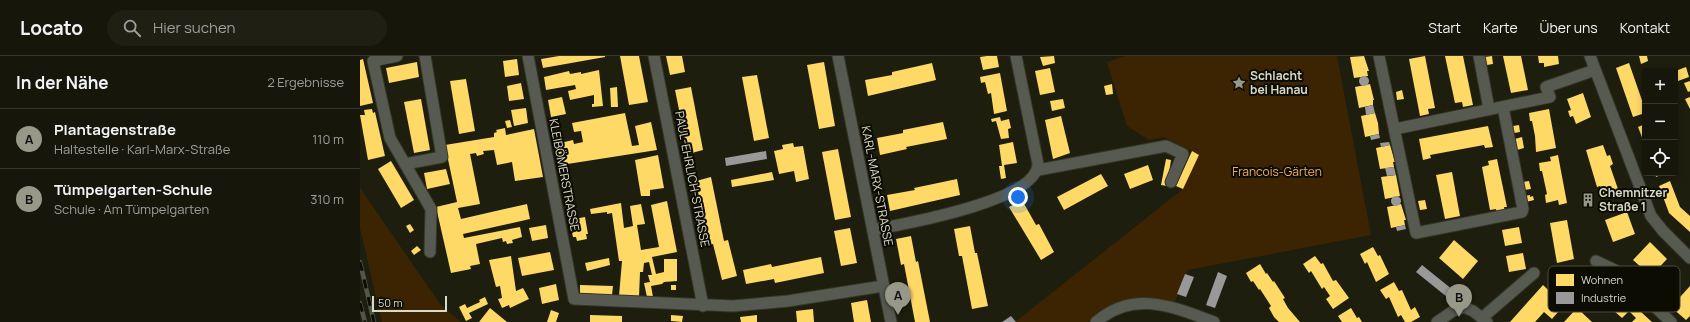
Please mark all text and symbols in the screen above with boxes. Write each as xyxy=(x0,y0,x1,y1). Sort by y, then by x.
search box xyxy=(107,10,387,46)
text: Locato xyxy=(20,15,83,41)
icon: search xyxy=(121,17,143,39)
text: Hier suchen xyxy=(153,17,235,38)
text: Start xyxy=(1428,18,1461,37)
text: Karte xyxy=(1483,18,1518,37)
text: Über uns xyxy=(1540,18,1598,37)
text: Kontakt xyxy=(1620,18,1670,37)
place label: Schlacht bei Hanau xyxy=(1250,67,1308,98)
map controls xyxy=(1642,68,1678,176)
button: + xyxy=(1642,68,1678,104)
text: In der Nähe xyxy=(16,71,109,94)
text: 2 Ergebnisse xyxy=(267,73,344,91)
place icon: Schlacht bei Hanau xyxy=(1231,75,1247,91)
button: − xyxy=(1642,104,1678,140)
street label: PAUL-EHRLICH-STRASSE xyxy=(671,109,714,249)
street label: KLEIBÖMERSTRASSE xyxy=(545,117,584,233)
text: Plantagenstraße xyxy=(54,119,176,140)
street label: KARL-MARX-STRASSE xyxy=(857,124,898,248)
text: A xyxy=(25,130,33,148)
text: 110 m xyxy=(312,130,344,148)
text: Haltestelle · Karl-Marx-Straße xyxy=(54,140,230,158)
button: locate xyxy=(1642,140,1678,176)
park label: Francois-Gärten xyxy=(1232,163,1322,180)
text: Tümpelgarten-Schule xyxy=(54,179,213,200)
place label: Chemnitzer Straße 1 xyxy=(1599,184,1667,215)
your location xyxy=(1008,187,1028,207)
text: B xyxy=(25,190,33,208)
text: 310 m xyxy=(310,190,344,208)
building icon: Chemnitzer Straße 1 xyxy=(1580,192,1596,208)
text: Schule · Am Tümpelgarten xyxy=(54,200,209,218)
legend xyxy=(1548,266,1680,312)
text: Wohnen xyxy=(1581,272,1623,287)
pin: A xyxy=(885,282,911,315)
pin: B xyxy=(1446,284,1472,317)
text: Industrie xyxy=(1581,290,1627,305)
scale bar xyxy=(372,294,447,313)
text: 50 m xyxy=(378,295,403,310)

